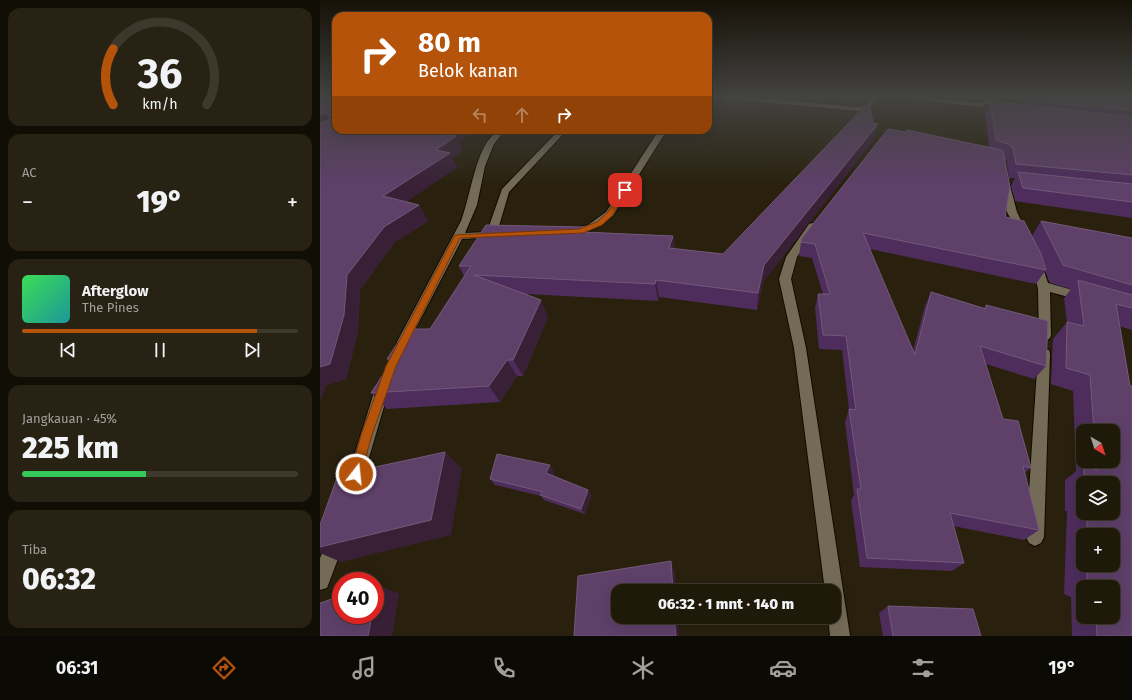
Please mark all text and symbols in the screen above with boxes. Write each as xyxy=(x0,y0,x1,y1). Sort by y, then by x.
text: 80 m xyxy=(418,26,481,59)
icon: right xyxy=(352,28,404,80)
text: 36 xyxy=(136,49,183,99)
text: Belok kanan xyxy=(418,60,518,82)
text: km/h xyxy=(142,95,178,112)
icon: left xyxy=(469,104,491,126)
icon: ahead xyxy=(511,104,533,126)
icon: right xyxy=(553,104,575,126)
text: AC xyxy=(22,165,37,180)
pin xyxy=(608,173,642,207)
icon: arrive xyxy=(614,179,636,201)
text: 19° xyxy=(137,184,183,220)
text: − xyxy=(22,189,33,216)
text: + xyxy=(287,189,298,216)
text: Afterglow xyxy=(82,282,148,300)
text: The Pines xyxy=(82,300,139,315)
icon: previous xyxy=(57,339,79,361)
icon: pause xyxy=(149,339,171,361)
icon: next xyxy=(241,339,263,361)
text: Jangkauan · 45% xyxy=(22,411,117,426)
north arrow xyxy=(1076,424,1120,468)
map controls xyxy=(1076,424,1120,624)
text: 225 km xyxy=(22,430,119,466)
position arrow xyxy=(335,453,377,495)
button: layers xyxy=(1076,476,1120,520)
button: + xyxy=(1076,528,1120,572)
text: Tiba xyxy=(22,542,47,557)
text: 06:32 xyxy=(22,561,96,597)
speed limit sign: 40 xyxy=(332,572,384,624)
button: − xyxy=(1076,580,1120,624)
text: 06:32 · 1 mnt · 140 m xyxy=(658,595,794,613)
icon: directions xyxy=(210,654,238,682)
icon: music xyxy=(350,654,378,682)
icon: phone xyxy=(490,654,518,682)
icon: climate xyxy=(629,654,657,682)
icon: car xyxy=(769,654,797,682)
icon: filters xyxy=(909,654,937,682)
text: 06:31 xyxy=(56,657,98,679)
text: 19° xyxy=(1048,657,1076,679)

